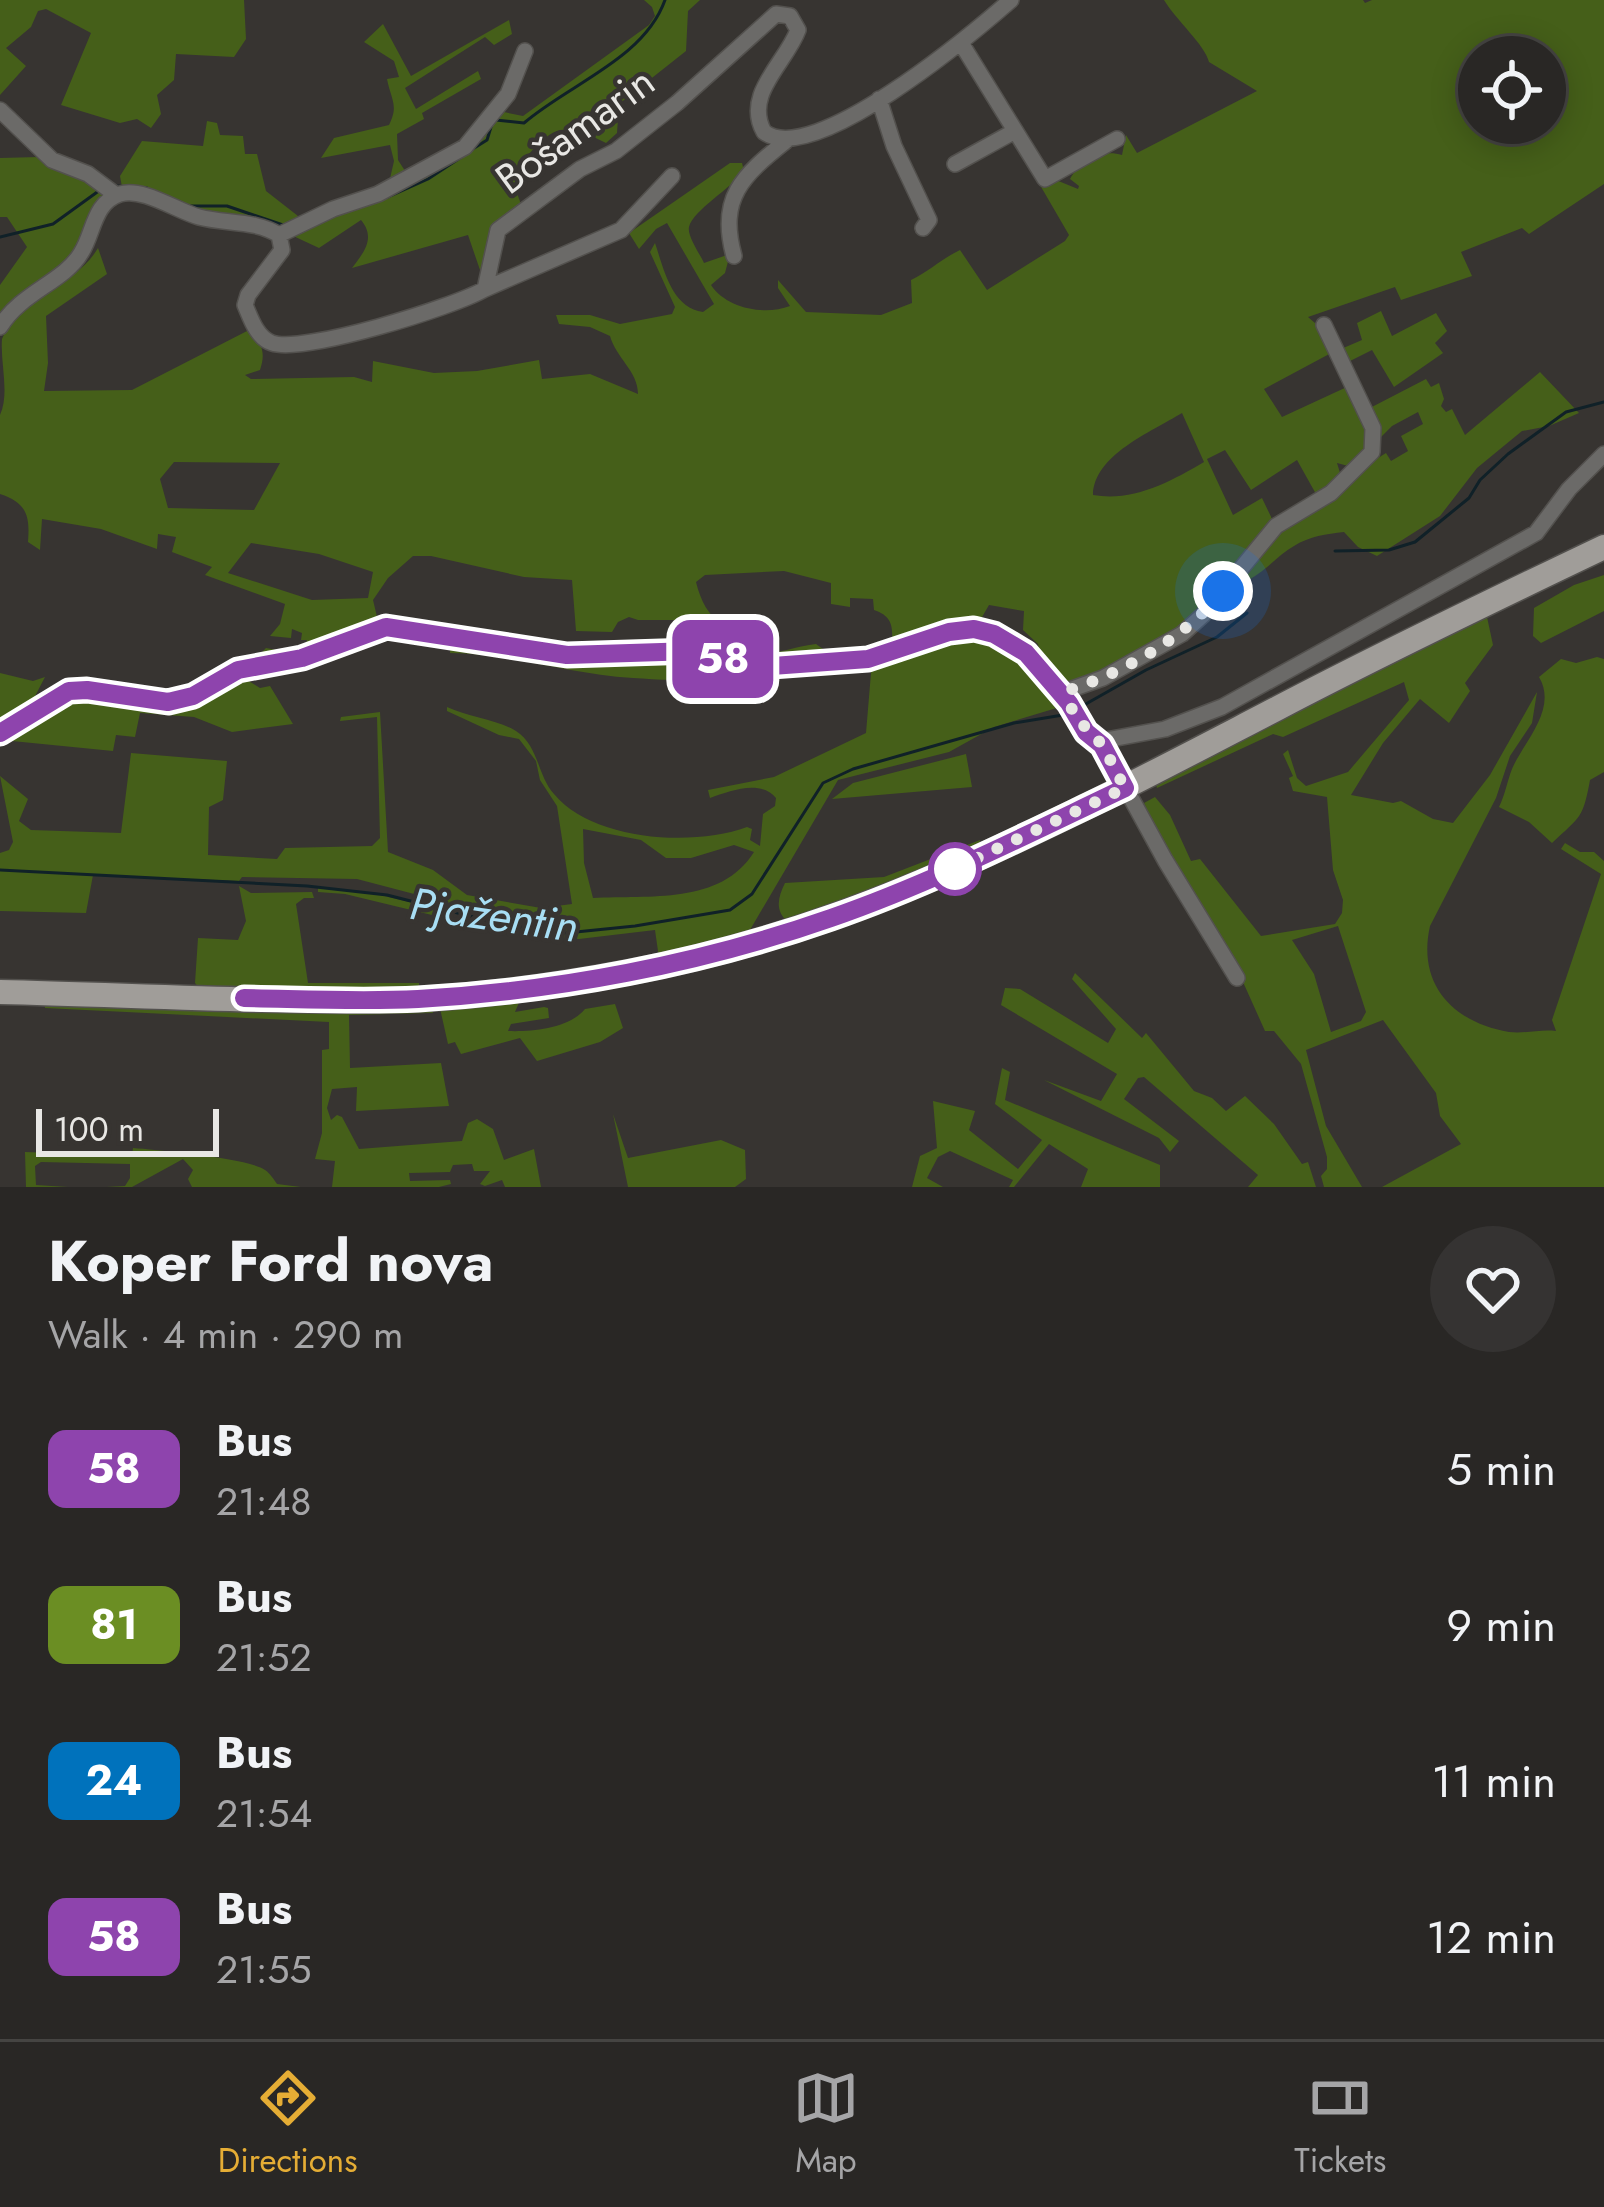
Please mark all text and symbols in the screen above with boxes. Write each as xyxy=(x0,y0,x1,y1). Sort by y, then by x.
map controls xyxy=(1458,36,1566,144)
button: locate xyxy=(1458,36,1566,144)
street label: Bošamarin xyxy=(483,51,667,209)
your location xyxy=(1193,561,1253,621)
line badge: 58 xyxy=(669,620,777,698)
text: 58 xyxy=(696,628,750,689)
unlabelled marker xyxy=(930,844,980,894)
water label: Pjažentin xyxy=(406,871,582,959)
scale bar xyxy=(36,1103,219,1156)
text: 100 m xyxy=(54,1106,144,1153)
text: Koper Ford nova xyxy=(48,1220,494,1302)
button: heart xyxy=(1430,1226,1556,1352)
text: Walk · 4 min · 290 m xyxy=(48,1306,403,1363)
text: Bus xyxy=(216,1408,292,1473)
text: 5 min xyxy=(1447,1437,1556,1502)
text: 58 xyxy=(87,1438,141,1499)
text: 21:48 xyxy=(216,1473,311,1530)
text: Bus xyxy=(216,1564,292,1629)
text: 9 min xyxy=(1446,1593,1556,1658)
text: 81 xyxy=(90,1594,138,1655)
text: 21:52 xyxy=(216,1629,312,1686)
text: Bus xyxy=(216,1720,292,1785)
text: 11 min xyxy=(1432,1749,1556,1814)
text: 24 xyxy=(86,1750,142,1811)
text: 21:54 xyxy=(216,1785,312,1842)
text: Bus xyxy=(216,1876,292,1941)
text: 12 min xyxy=(1426,1905,1556,1970)
text: 58 xyxy=(87,1906,141,1967)
text: 21:55 xyxy=(216,1941,311,1998)
tab: Directions xyxy=(218,2065,357,2184)
tab: Map xyxy=(793,2065,859,2184)
tab: Tickets xyxy=(1294,2065,1386,2184)

